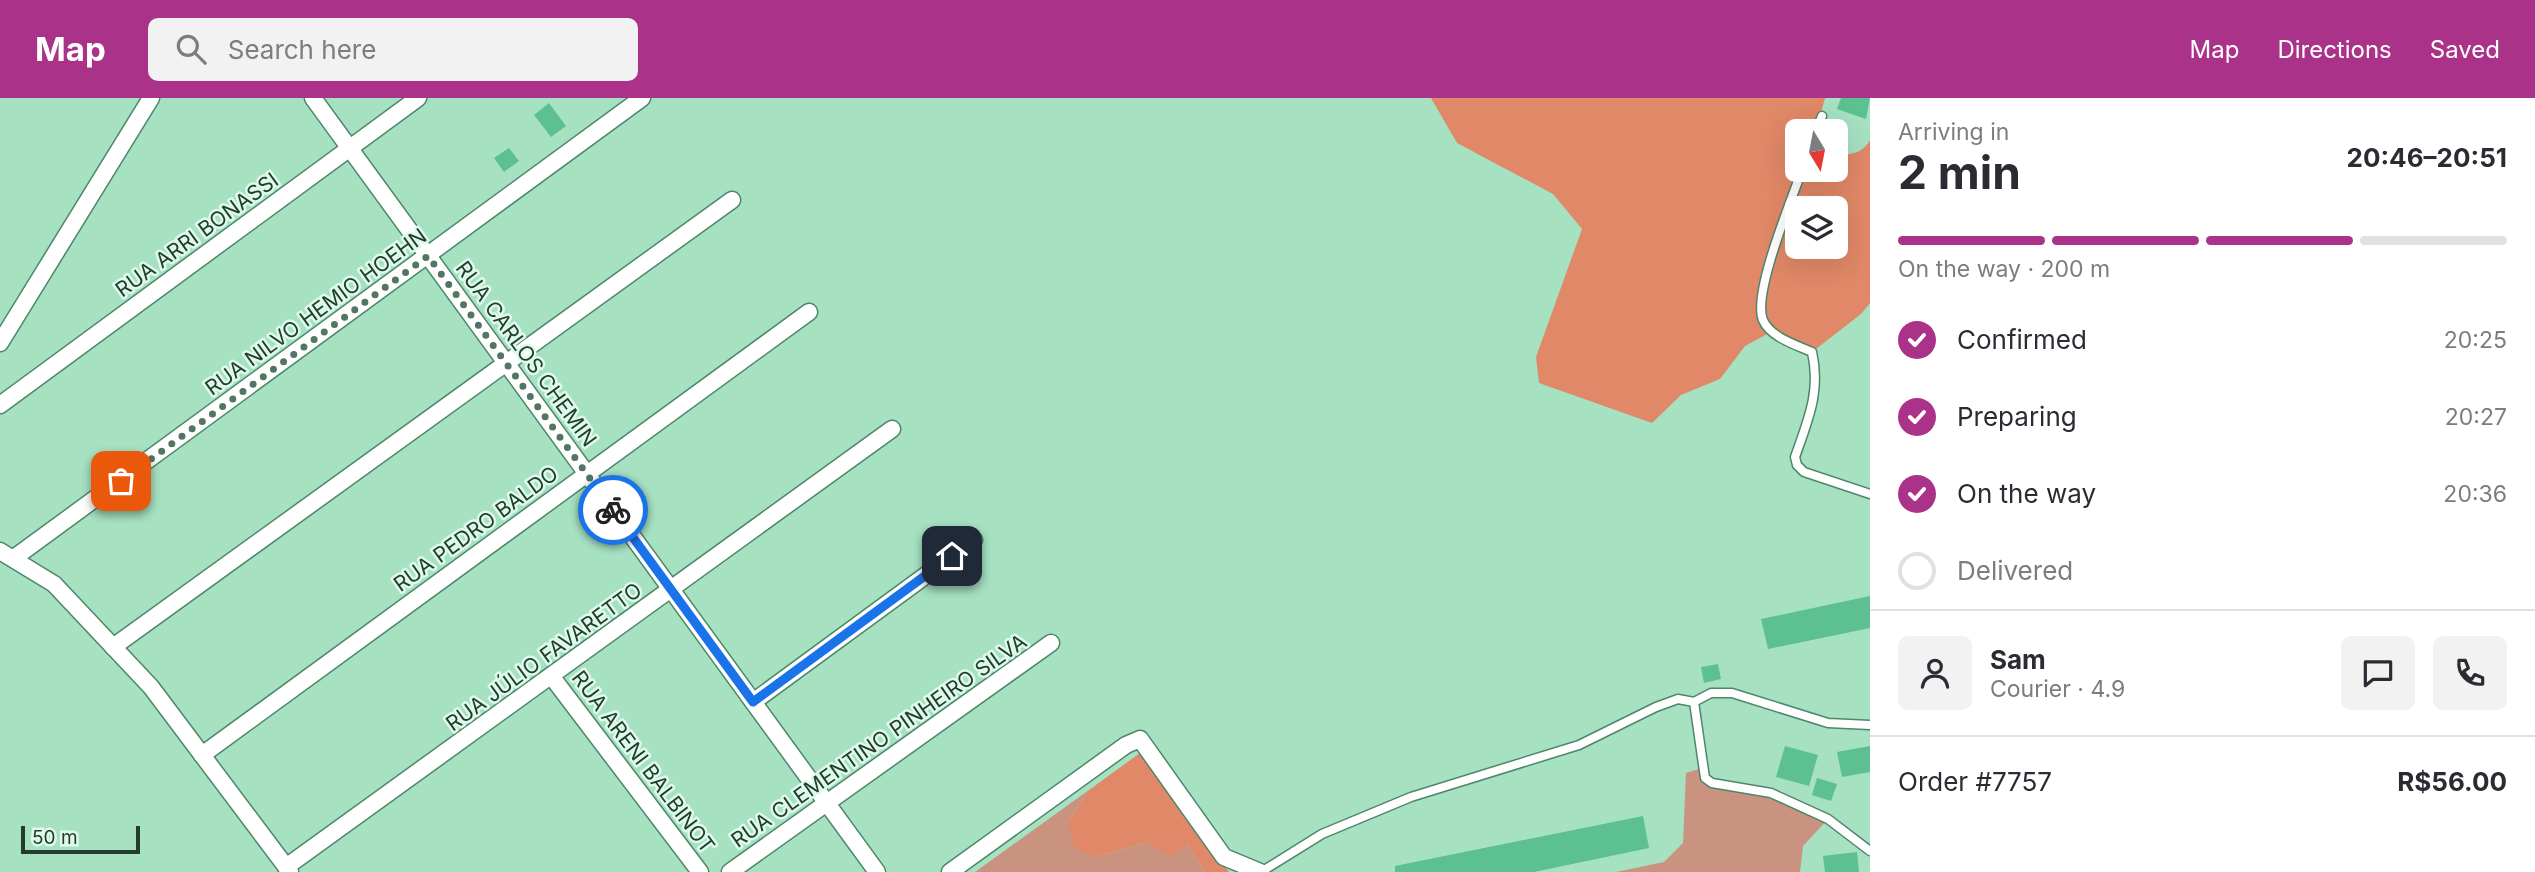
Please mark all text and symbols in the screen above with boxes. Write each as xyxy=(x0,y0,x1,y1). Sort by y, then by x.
search box xyxy=(148,18,638,81)
text: Map xyxy=(35,29,106,69)
icon: search xyxy=(172,30,210,68)
text: Search here xyxy=(228,34,376,65)
text: Map xyxy=(2190,35,2239,64)
text: Directions xyxy=(2277,35,2392,64)
text: Saved xyxy=(2430,35,2500,64)
text: Arriving in xyxy=(1898,118,2009,146)
north arrow xyxy=(1785,119,1848,182)
map controls xyxy=(1785,119,1848,259)
text: 20:46–20:51 xyxy=(2347,142,2507,173)
text: 2 min xyxy=(1898,144,2021,200)
street label: RUA ARRI BONASSI xyxy=(111,167,283,302)
button: layers xyxy=(1785,196,1848,259)
street label: RUA NILVO HEMIO HOEHN xyxy=(200,223,431,400)
text: On the way · 200 m xyxy=(1898,255,2110,283)
street label: RUA CARLOS CHEMIN xyxy=(451,256,602,451)
icon: check xyxy=(1898,321,1936,359)
text: Confirmed xyxy=(1957,324,2087,355)
text: 20:25 xyxy=(2444,326,2507,354)
icon: check xyxy=(1898,398,1936,436)
text: Preparing xyxy=(1957,401,2077,432)
text: 20:27 xyxy=(2445,403,2507,431)
pin xyxy=(91,451,151,511)
street label: RUA PEDRO BALDO xyxy=(389,461,563,597)
icon: bag xyxy=(102,462,140,500)
courier xyxy=(578,475,648,545)
icon: check xyxy=(1898,475,1936,513)
text: On the way xyxy=(1957,478,2096,509)
text: 20:36 xyxy=(2443,480,2507,508)
icon: bike xyxy=(594,491,632,529)
pin xyxy=(922,526,982,586)
icon: home xyxy=(933,537,971,575)
text: Delivered xyxy=(1957,555,2073,586)
street label: RUA JÚLIO FAVARETTO xyxy=(440,576,647,736)
street label: RUA CLEMENTINO PINHEIRO SILVA xyxy=(726,629,1031,853)
button: person xyxy=(1898,636,1972,710)
button: chat xyxy=(2341,636,2415,710)
button: phone xyxy=(2433,636,2507,710)
text: Sam xyxy=(1990,644,2046,675)
street label: RUA ARENI BALBINOT xyxy=(567,666,720,858)
text: Courier · 4.9 xyxy=(1990,675,2125,703)
text: Order #7757 xyxy=(1898,766,2052,797)
text: R$56.00 xyxy=(2397,766,2507,797)
scale bar xyxy=(21,823,140,855)
text: 50 m xyxy=(32,826,78,849)

